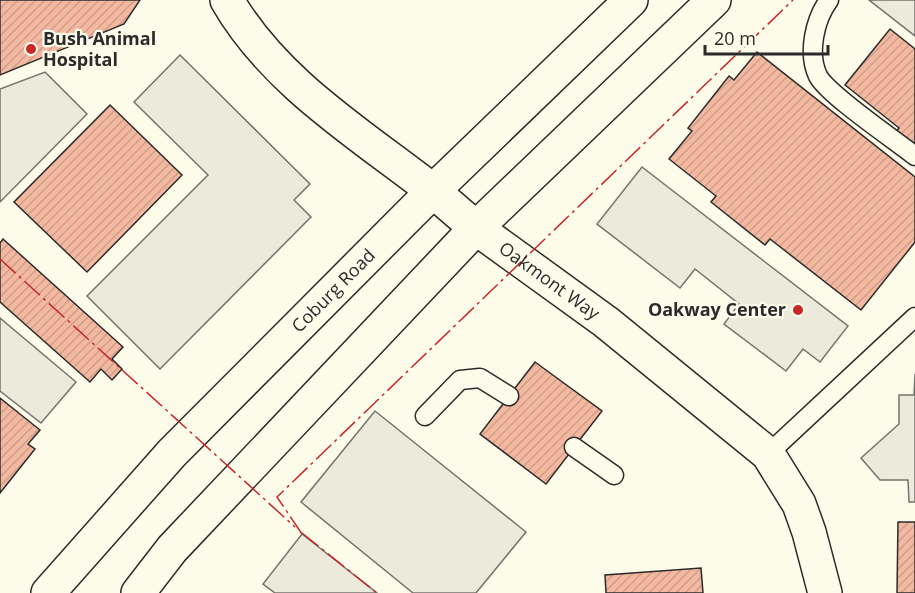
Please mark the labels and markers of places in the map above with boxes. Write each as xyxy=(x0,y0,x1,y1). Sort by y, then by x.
place label: Bush Animal Hospital xyxy=(43,26,156,71)
marker: Bush Animal Hospital xyxy=(24,42,38,56)
place label: Oakway Center xyxy=(648,297,786,321)
marker: Oakway Center xyxy=(791,303,805,317)

